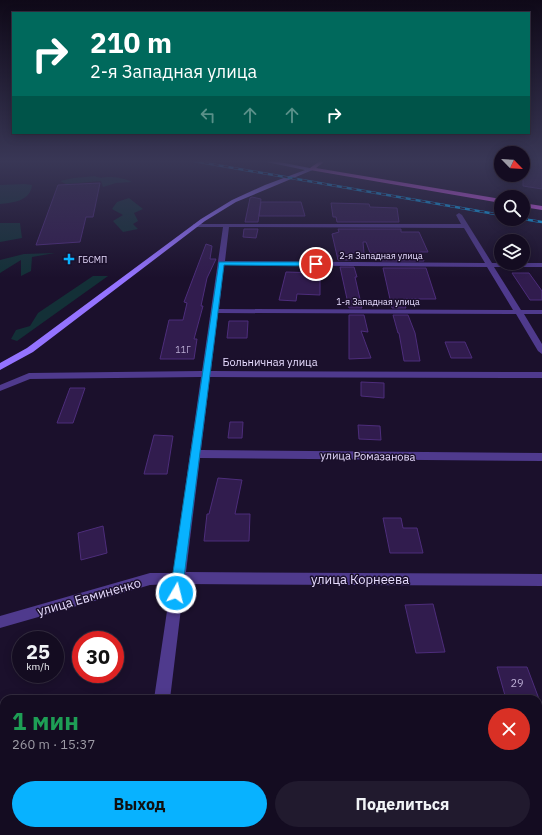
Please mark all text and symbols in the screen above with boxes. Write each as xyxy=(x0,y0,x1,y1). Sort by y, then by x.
text: 210 m xyxy=(90,24,172,61)
icon: right xyxy=(24,28,76,80)
text: 2-я Западная улица xyxy=(90,60,257,83)
icon: left xyxy=(197,104,219,126)
icon: ahead xyxy=(239,104,261,126)
icon: ahead xyxy=(281,104,303,126)
icon: right xyxy=(323,104,345,126)
north arrow xyxy=(494,146,530,182)
map controls xyxy=(494,146,530,270)
button: search xyxy=(494,190,530,226)
button: layers xyxy=(494,234,530,270)
pin xyxy=(299,247,333,281)
street label: 2-я Западная улица xyxy=(339,250,423,261)
marker: ГБСМП xyxy=(63,253,75,265)
icon: arrive xyxy=(305,253,327,275)
place label: ГБСМП xyxy=(78,254,107,265)
street label: 1-я Западная улица xyxy=(336,296,420,307)
house number: 11Г xyxy=(175,344,191,355)
street label: Больничная улица xyxy=(222,355,318,369)
street label: улица Ромазанова xyxy=(320,448,416,464)
street label: улица Корнеева xyxy=(311,571,409,588)
position arrow xyxy=(155,572,197,614)
street label: улица Евминенко xyxy=(35,574,143,620)
speed limit sign: 30 xyxy=(72,631,124,683)
text: 25 xyxy=(26,638,50,665)
text: km/h xyxy=(26,660,50,673)
house number: 29 xyxy=(510,676,524,690)
text: 1 мин xyxy=(12,705,79,737)
button: close xyxy=(488,708,530,750)
text: 260 m · 15:37 xyxy=(12,736,95,753)
button: Выход xyxy=(12,781,267,827)
button: Поделиться xyxy=(275,781,530,827)

